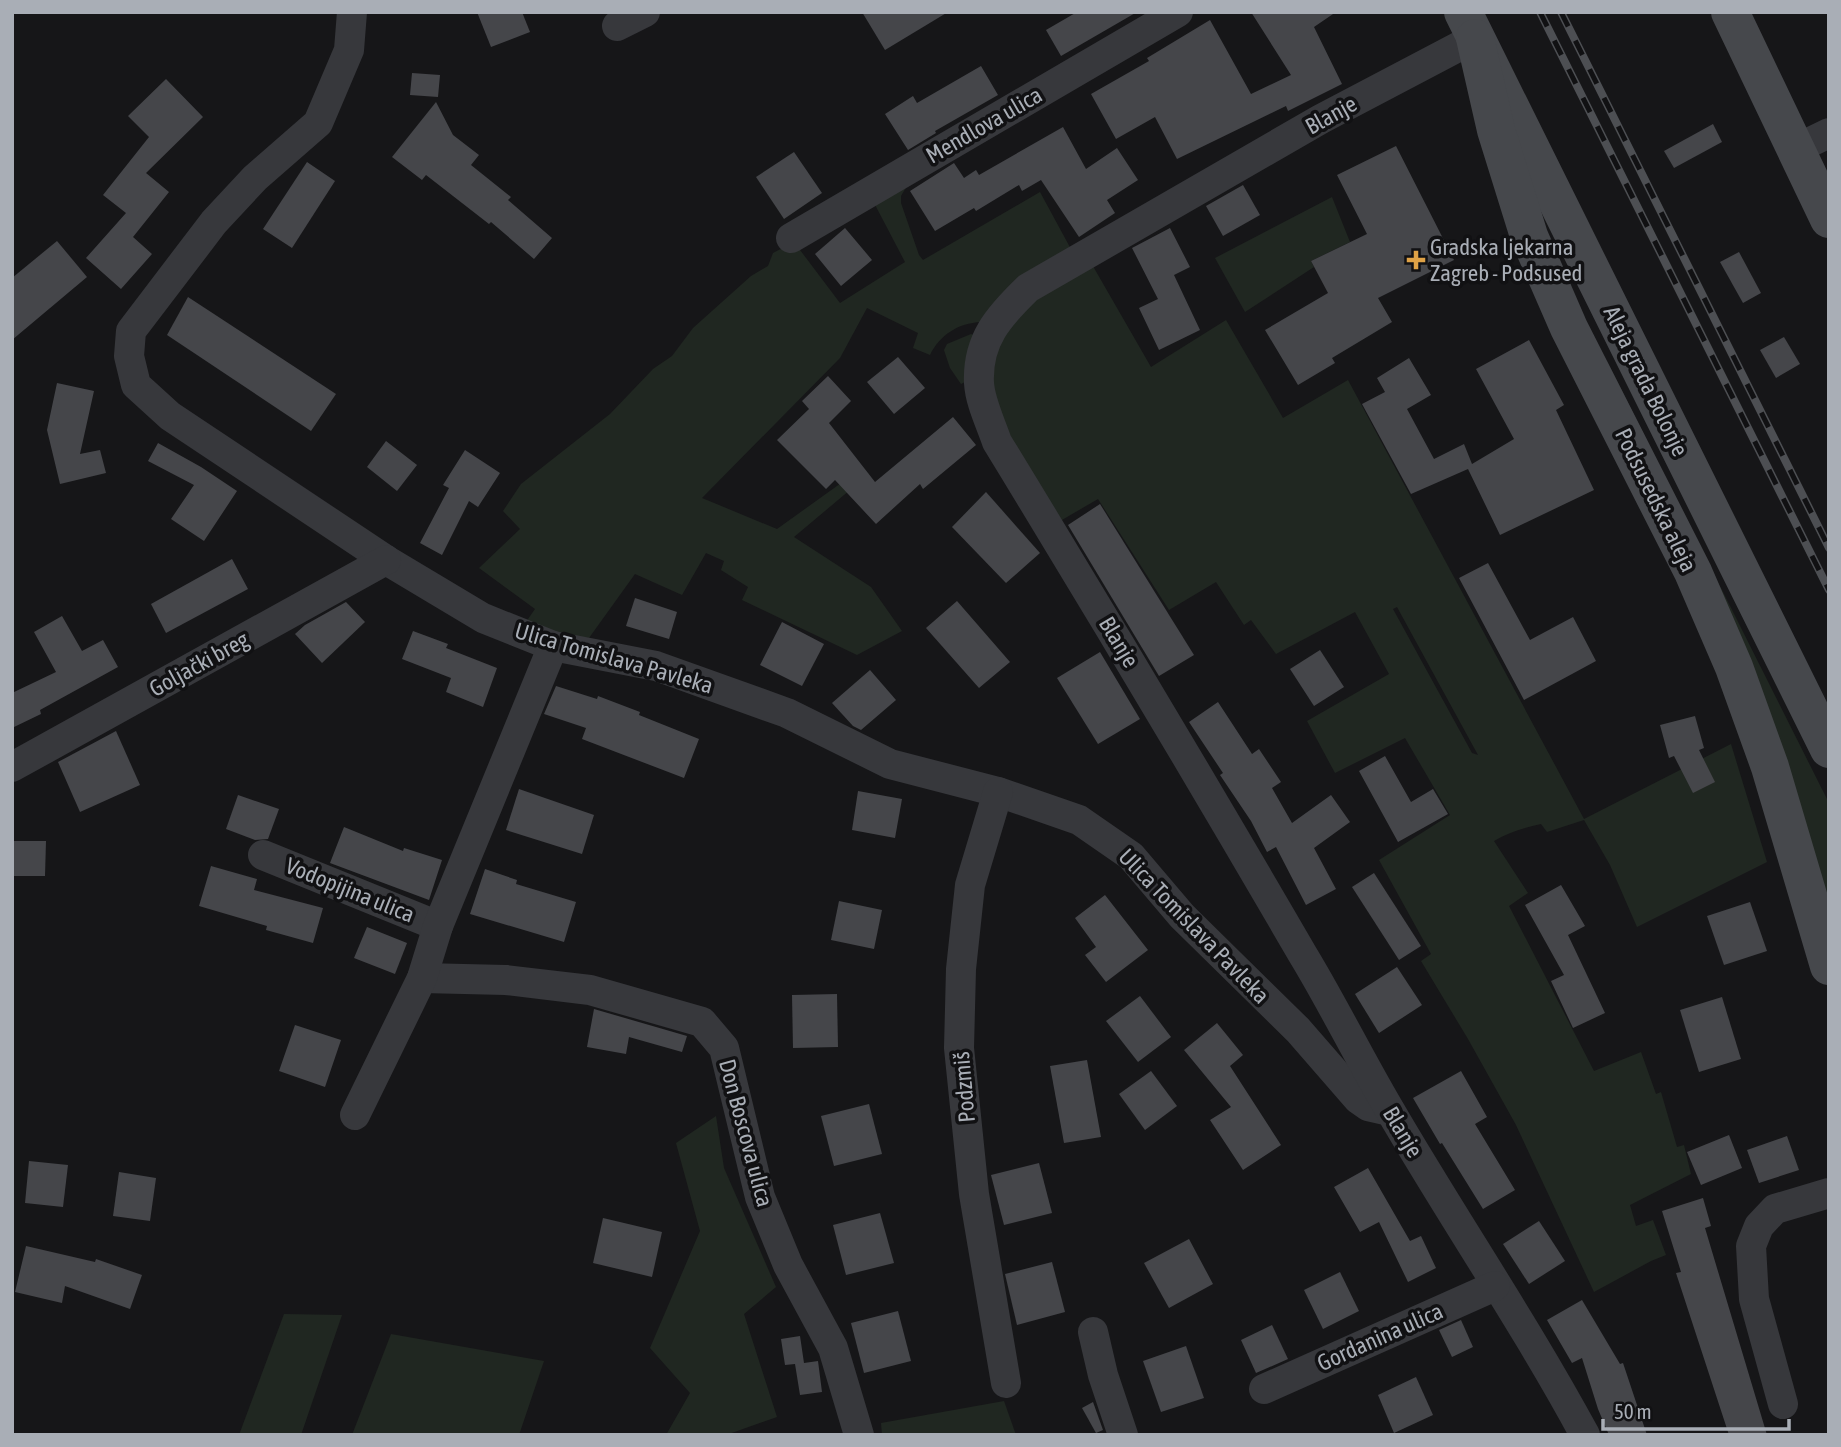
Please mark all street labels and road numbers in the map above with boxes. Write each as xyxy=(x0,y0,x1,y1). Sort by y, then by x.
street label: Mendlova ulica xyxy=(922,81,1046,169)
street label: Blanje xyxy=(1301,90,1361,140)
street label: Aleja grada Bolonje xyxy=(1598,302,1694,460)
street label: Podsusedska aleja xyxy=(1610,424,1702,576)
street label: Blanje xyxy=(1094,612,1144,672)
street label: Ulica Tomislava Pavleka xyxy=(512,617,716,699)
street label: Goljački breg xyxy=(145,626,253,702)
street label: Ulica Tomislava Pavleka xyxy=(1114,843,1274,1009)
street label: Vodopijina ulica xyxy=(282,852,418,928)
street label: Podzmiš xyxy=(948,1050,980,1124)
street label: Don Boscova ulica xyxy=(714,1056,778,1210)
street label: Blanje xyxy=(1378,1102,1428,1162)
street label: Gordanina ulica xyxy=(1313,1298,1447,1376)

